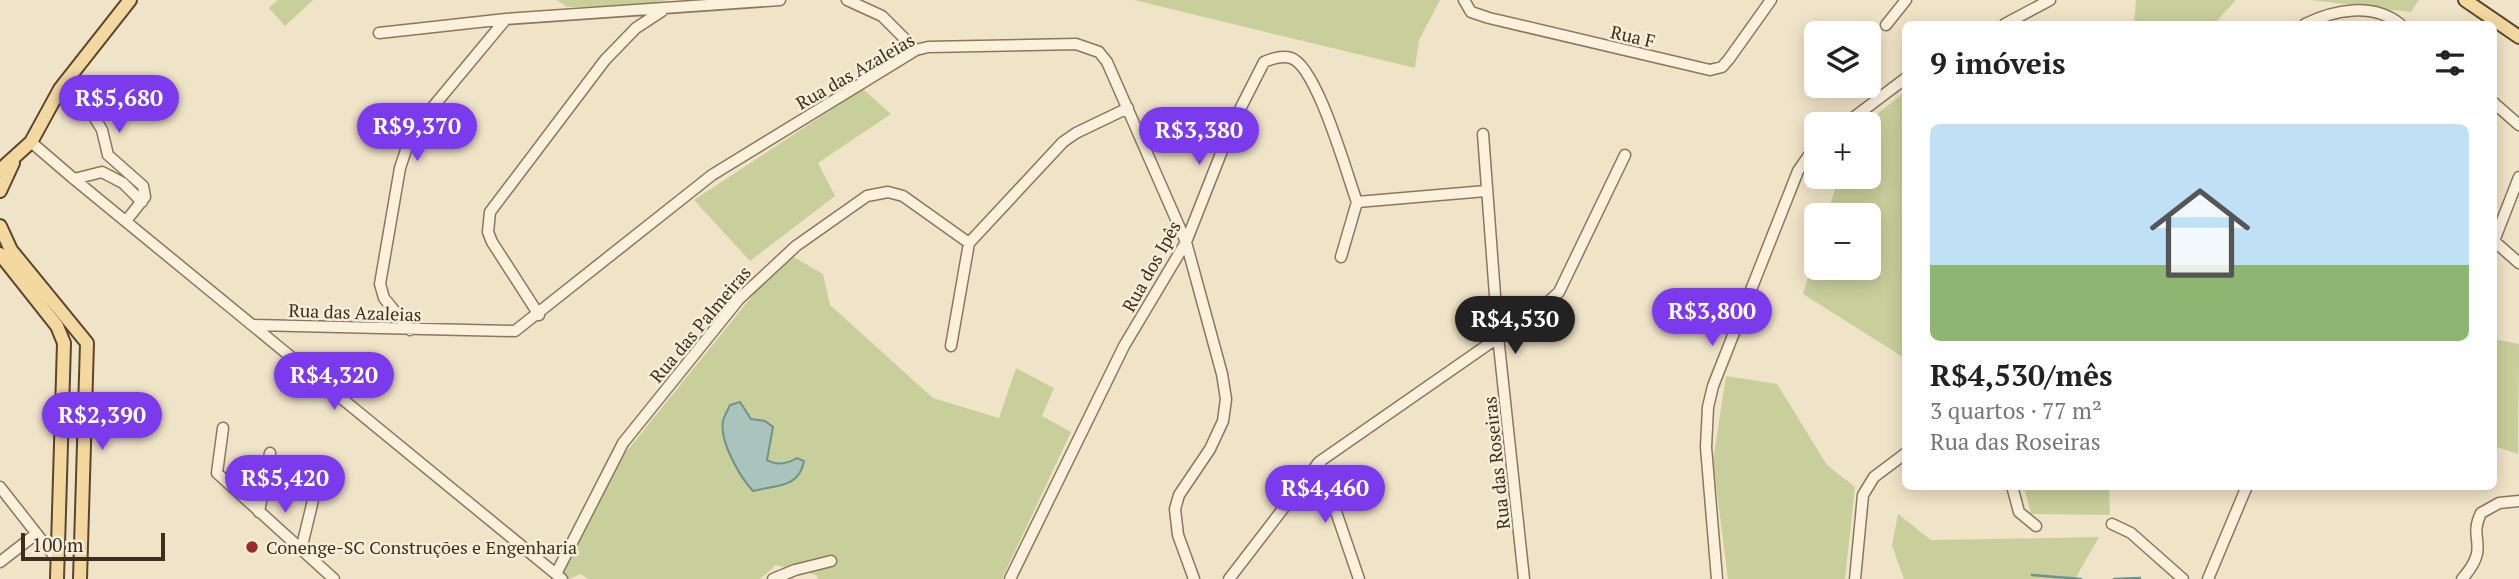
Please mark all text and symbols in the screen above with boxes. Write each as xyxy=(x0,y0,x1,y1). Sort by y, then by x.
street label: Rua F xyxy=(1608,19,1658,53)
map controls xyxy=(1804,21,1881,280)
button: layers xyxy=(1804,21,1881,98)
street label: Rua das Azaleias xyxy=(791,27,919,115)
text: 9 imóveis xyxy=(1930,43,2065,83)
icon: filters xyxy=(2431,44,2469,82)
pin: R$5,680 xyxy=(54,76,184,135)
text: R$5,680 xyxy=(75,82,163,113)
pin: R$9,370 xyxy=(352,104,482,163)
pin: R$3,380 xyxy=(1134,108,1264,167)
text: R$9,370 xyxy=(373,110,461,141)
button: + xyxy=(1804,112,1881,189)
text: R$3,380 xyxy=(1155,114,1243,145)
icon: home xyxy=(2137,170,2263,296)
button: − xyxy=(1804,203,1881,280)
street label: Rua dos Ipês xyxy=(1116,216,1186,316)
street label: Rua das Palmeiras xyxy=(644,261,756,387)
pin: R$3,800 xyxy=(1647,288,1777,348)
text: R$3,800 xyxy=(1668,295,1756,326)
pin: R$4,530 xyxy=(1450,296,1580,356)
street label: Rua das Azaleias xyxy=(288,298,422,326)
text: R$4,530 xyxy=(1471,303,1559,334)
pin: R$4,320 xyxy=(269,352,399,412)
text: R$4,530/mês xyxy=(1930,355,2113,395)
text: R$4,320 xyxy=(290,359,378,390)
pin: R$2,390 xyxy=(37,392,167,452)
street label: Rua das Roseiras xyxy=(1477,395,1515,531)
text: 3 quartos · 77 m² xyxy=(1930,395,2102,426)
text: R$2,390 xyxy=(58,399,146,430)
text: Rua das Roseiras xyxy=(1930,426,2101,457)
pin: R$5,420 xyxy=(220,456,350,515)
text: R$5,420 xyxy=(241,462,329,493)
pin: R$4,460 xyxy=(1260,466,1390,525)
text: R$4,460 xyxy=(1281,472,1369,503)
scale bar xyxy=(21,530,164,562)
text: 100 m xyxy=(32,532,83,557)
place label: Conenge-SC Construções e Engenharia xyxy=(266,535,577,559)
marker: Conenge-SC Construções e Engenharia xyxy=(244,539,260,555)

